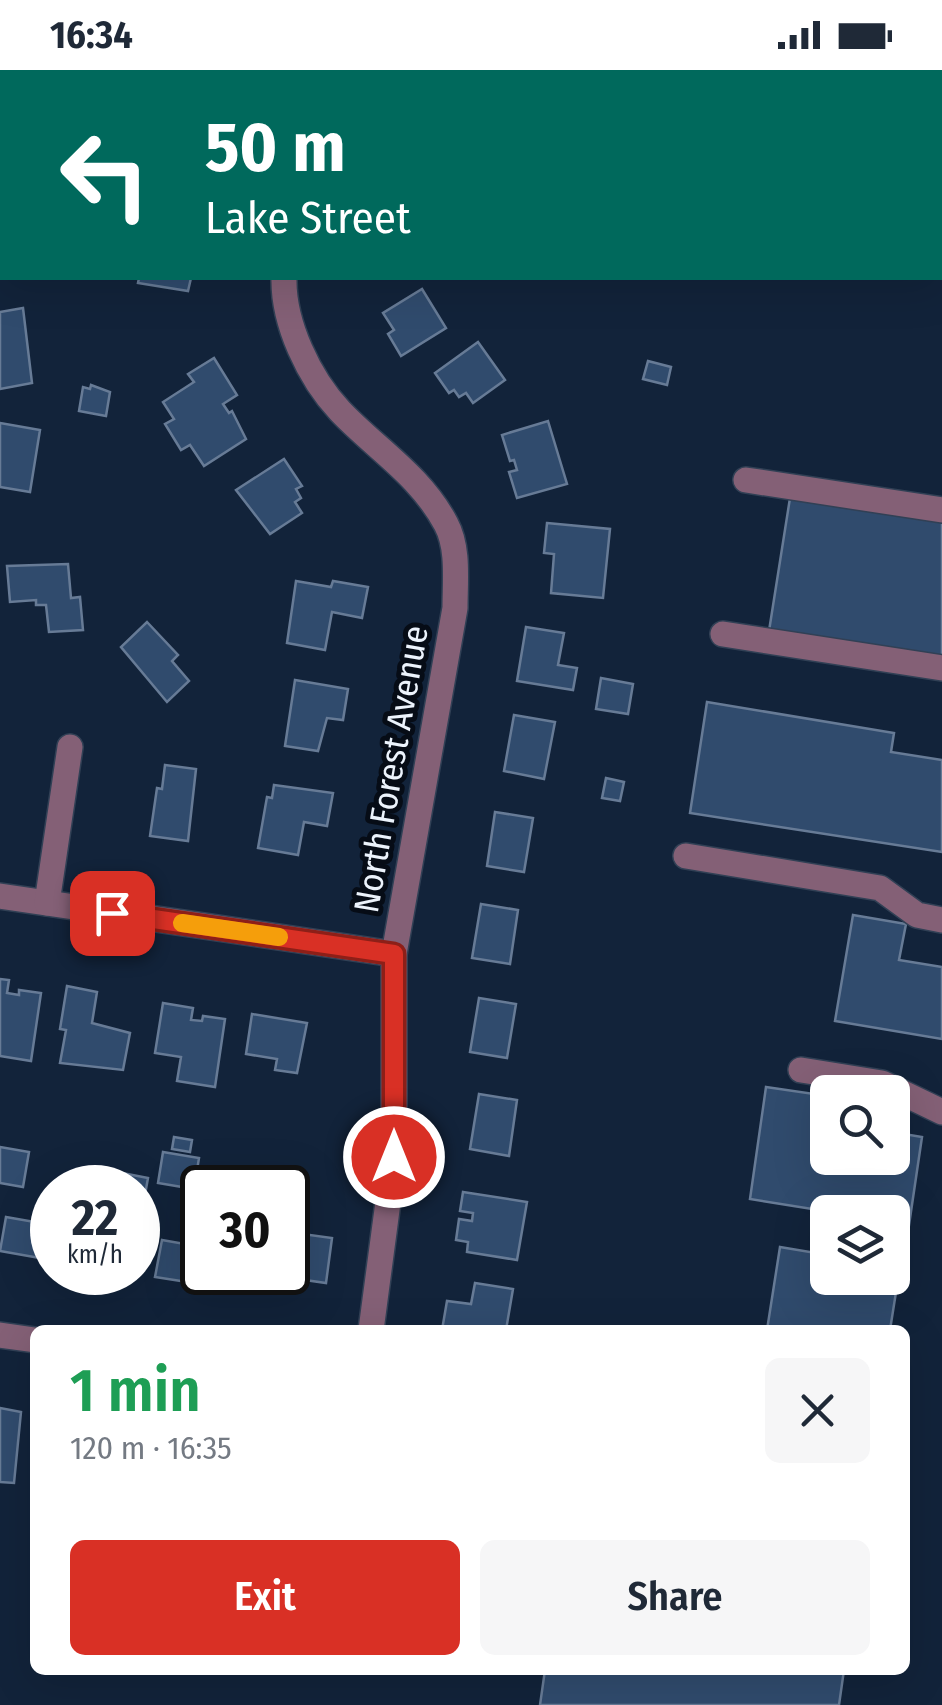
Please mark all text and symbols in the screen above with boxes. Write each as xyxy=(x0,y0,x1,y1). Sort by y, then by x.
text: 16:34 xyxy=(50,12,133,58)
text: 50 m xyxy=(205,106,346,190)
icon: left xyxy=(40,110,170,240)
text: Lake Street xyxy=(205,191,411,245)
street label: North Forest Avenue xyxy=(345,622,437,916)
pin xyxy=(70,871,155,956)
icon: arrive xyxy=(85,886,140,941)
map controls xyxy=(810,1075,910,1295)
button: search xyxy=(810,1075,910,1175)
position arrow xyxy=(342,1105,446,1209)
speed limit sign: 30 xyxy=(180,1165,310,1295)
text: 22 xyxy=(72,1188,118,1248)
button: layers xyxy=(810,1195,910,1295)
text: km/h xyxy=(67,1240,123,1270)
text: 1 min xyxy=(70,1355,201,1427)
button: close xyxy=(765,1358,870,1463)
text: 120 m · 16:35 xyxy=(70,1429,232,1467)
button: Exit xyxy=(70,1540,460,1655)
button: Share xyxy=(480,1540,870,1655)

